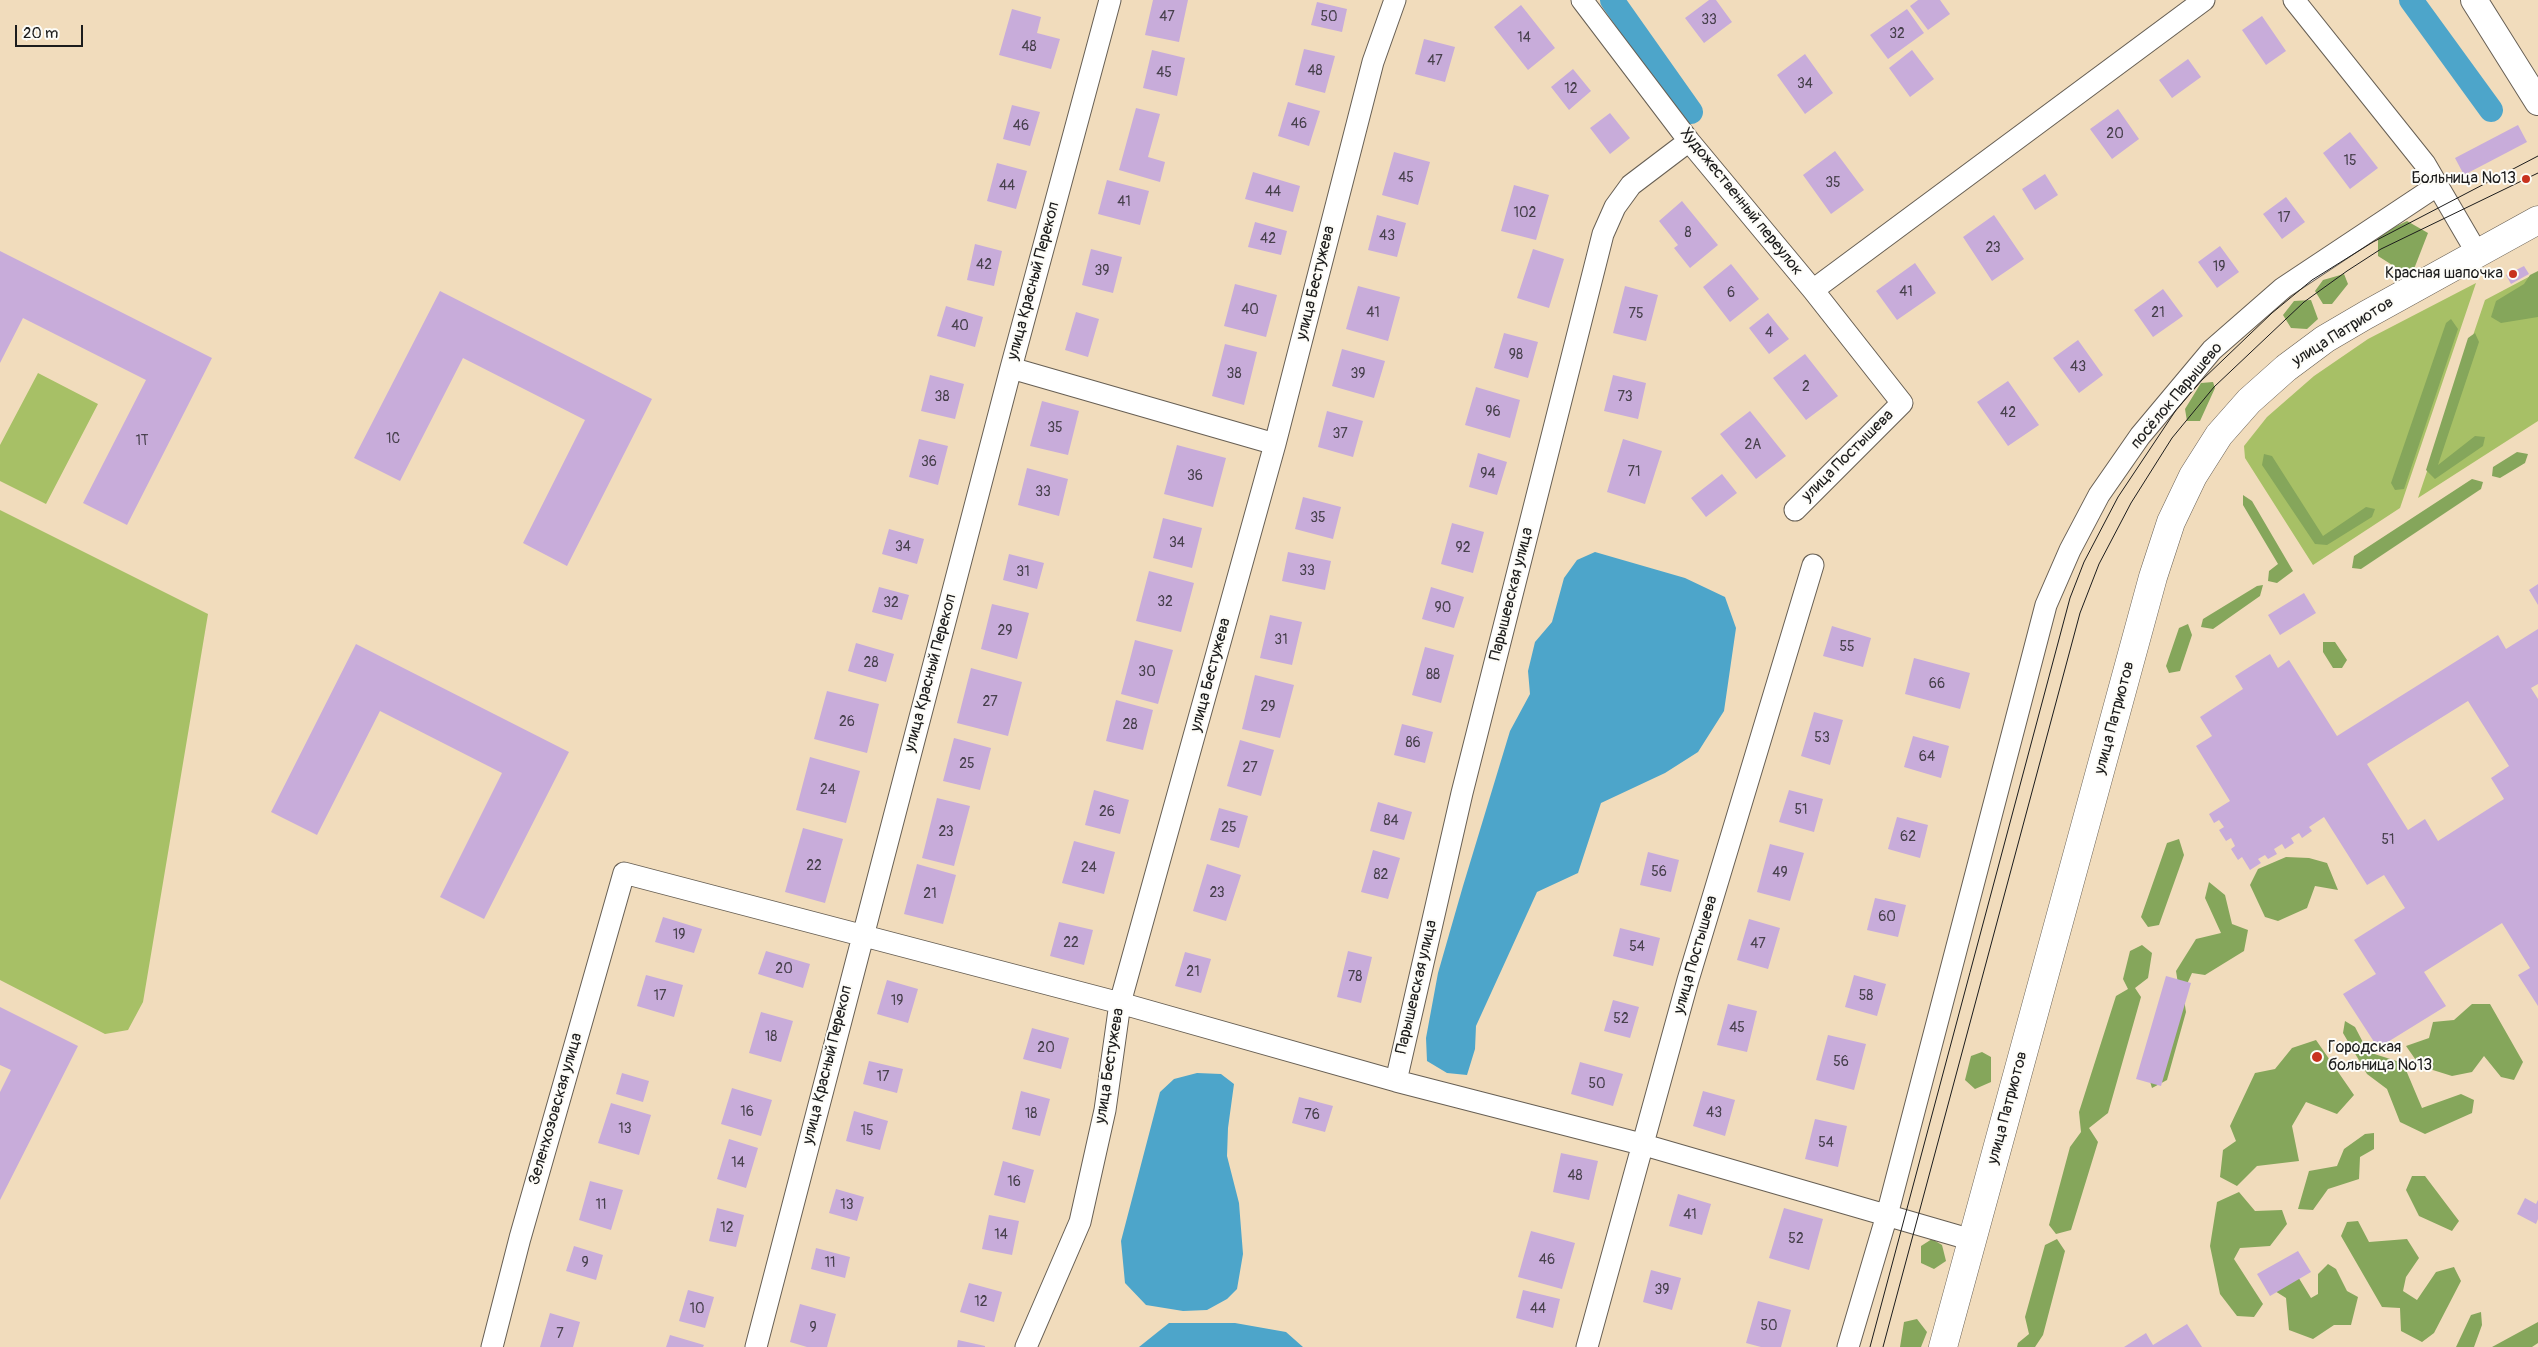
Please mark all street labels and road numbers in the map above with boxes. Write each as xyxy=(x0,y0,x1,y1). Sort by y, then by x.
street label: Художественный переулок xyxy=(1676,124,1806,280)
street label: улица Красный Перекоп xyxy=(1004,200,1064,362)
street label: улица Бестужева xyxy=(1293,224,1339,342)
street label: улица Патриотов xyxy=(2289,293,2397,371)
street label: посёлок Парышево xyxy=(2127,339,2227,453)
street label: улица Постышева xyxy=(1798,406,1898,506)
street label: Парышевская улица xyxy=(1486,525,1538,663)
street label: улица Красный Перекоп xyxy=(901,592,961,754)
street label: улица Бестужева xyxy=(1187,616,1235,734)
street label: улица Патриотов xyxy=(2091,659,2139,777)
street label: улица Постышева xyxy=(1670,894,1722,1016)
street label: Парышевская улица xyxy=(1392,918,1442,1056)
street label: улица Красный Перекоп xyxy=(799,984,857,1146)
street label: улица Бестужева xyxy=(1091,1007,1129,1125)
street label: Зеленхозовская улица xyxy=(525,1031,587,1187)
street label: улица Патриотов xyxy=(1984,1049,2032,1167)

